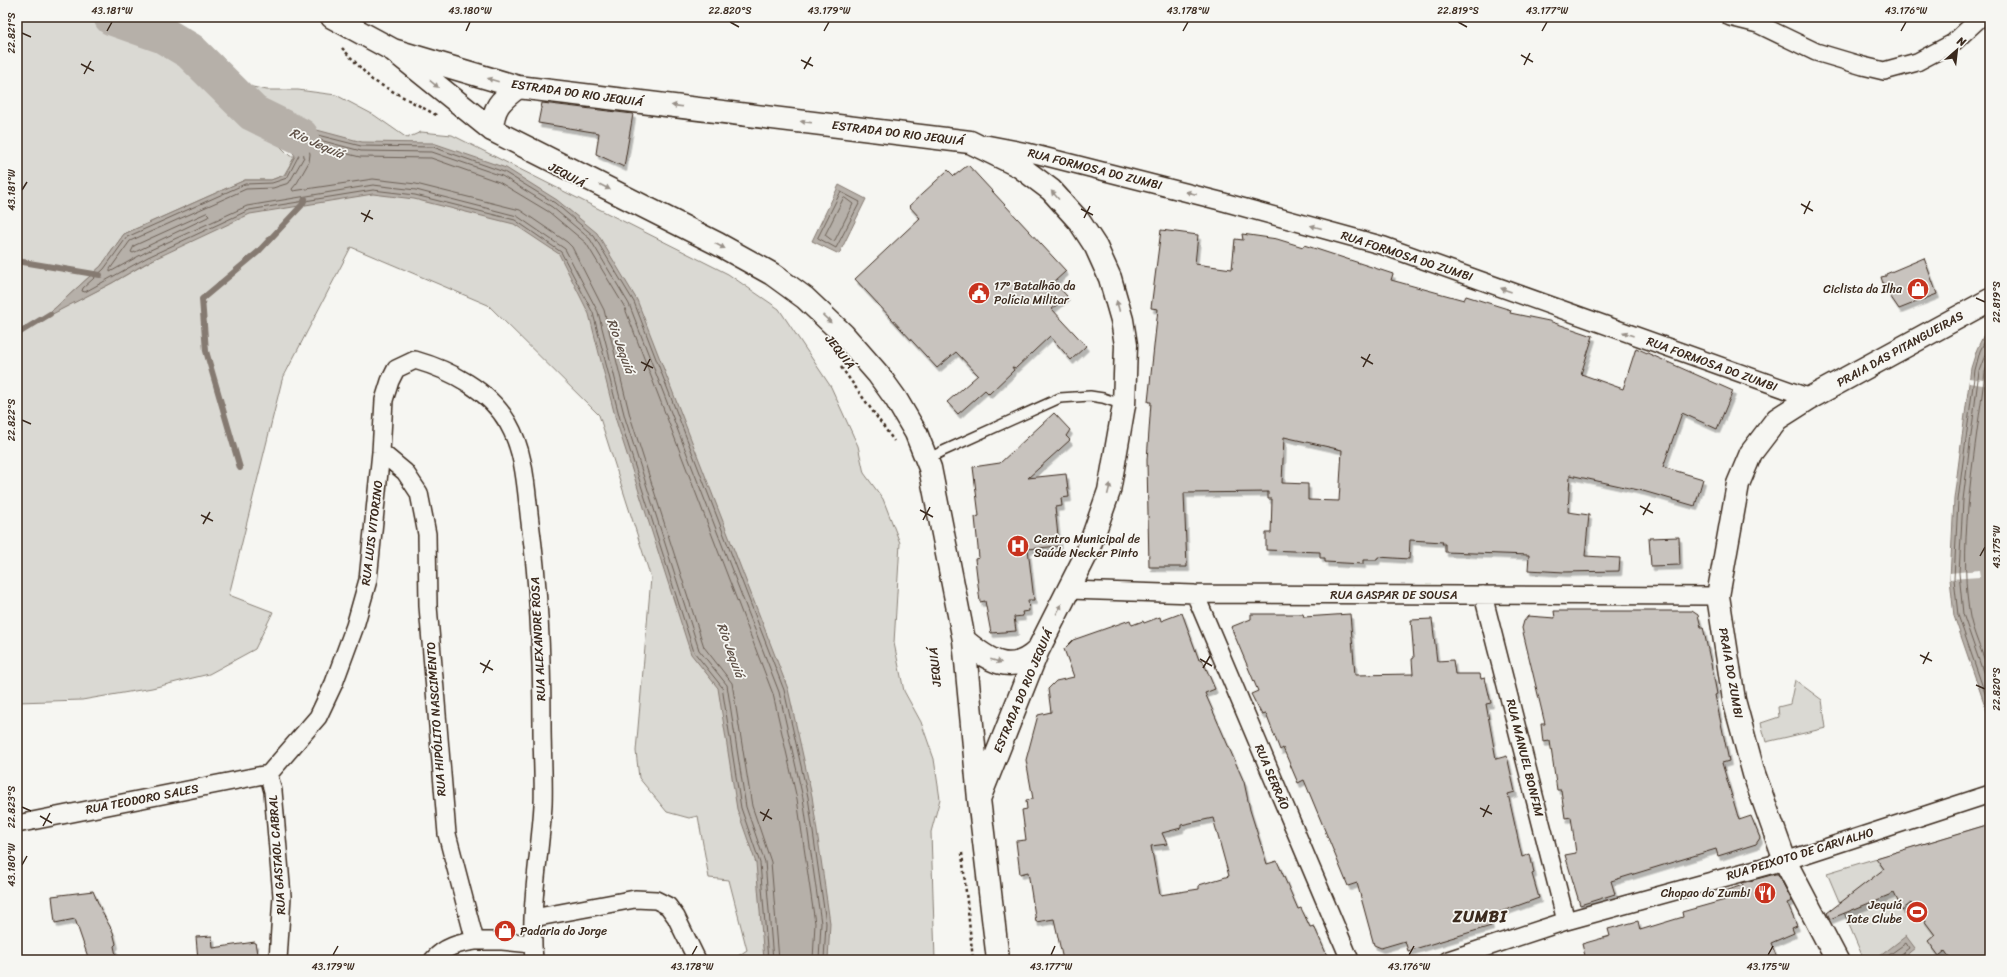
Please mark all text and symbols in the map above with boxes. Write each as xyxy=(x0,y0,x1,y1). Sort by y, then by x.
text: 43.181°W xyxy=(91,2,133,20)
text: 43.180°W xyxy=(448,2,492,20)
text: 22.820°S xyxy=(708,2,752,20)
text: 43.179°W xyxy=(808,2,851,20)
text: 43.178°W xyxy=(1167,2,1210,20)
text: 22.819°S xyxy=(1437,2,1480,20)
text: 43.177°W xyxy=(1526,2,1569,20)
text: 43.176°W xyxy=(1885,2,1928,20)
text: 22.821°S xyxy=(3,12,21,54)
north arrow xyxy=(1937,30,1977,70)
text: N xyxy=(1953,31,1970,52)
street label: ESTRADA DO RIO JEQUIÁ xyxy=(510,73,646,113)
one-way arrow xyxy=(487,77,499,83)
one-way arrow xyxy=(429,79,440,88)
one-way arrow xyxy=(671,103,683,110)
street label: ESTRADA DO RIO JEQUIÁ xyxy=(831,114,967,152)
one-way arrow xyxy=(800,119,812,125)
water label: Rio Jequiá xyxy=(286,121,350,166)
street label: RUA FORMOSA DO ZUMBI xyxy=(1025,142,1165,196)
street label: JEQUIÁ xyxy=(544,156,591,195)
text: 43.181°W xyxy=(3,169,21,211)
one-way arrow xyxy=(599,184,610,190)
one-way arrow xyxy=(1051,190,1060,200)
one-way arrow xyxy=(1184,190,1197,196)
one-way arrow xyxy=(1310,224,1322,230)
street label: RUA FORMOSA DO ZUMBI xyxy=(1338,224,1476,288)
one-way arrow xyxy=(715,242,726,249)
place label: 17º Batalhão da Polícia Militar xyxy=(994,275,1076,311)
shop icon: Ciclista da Ilha xyxy=(1905,276,1931,302)
place label: Ciclista da Ilha xyxy=(1823,278,1903,300)
public building icon: 17º Batalhão da Polícia Militar xyxy=(966,280,992,306)
text: 22.819°S xyxy=(1988,280,2006,323)
one-way arrow xyxy=(1499,287,1511,293)
one-way arrow xyxy=(1115,300,1121,312)
street label: PRAIA DAS PITANGUEIRAS xyxy=(1832,305,1968,393)
one-way arrow xyxy=(822,314,832,323)
water label: Rio Jequiá xyxy=(600,315,642,379)
street label: JEQUIÁ xyxy=(819,329,862,376)
one-way arrow xyxy=(1622,330,1634,336)
street label: RUA FORMOSA DO ZUMBI xyxy=(1643,330,1781,398)
text: 22.822°S xyxy=(3,398,21,441)
street label: RUA LUIS VITORINO xyxy=(355,479,389,587)
one-way arrow xyxy=(1106,483,1112,495)
text: 43.175°W xyxy=(1988,525,2006,568)
place label: Centro Municipal de Saúde Necker Pinto xyxy=(1034,528,1140,564)
hospital icon: Centro Municipal de Saúde Necker Pinto xyxy=(1005,533,1031,559)
street label: RUA ALEXANDRE ROSA xyxy=(524,576,552,702)
street label: RUA GASPAR DE SOUSA xyxy=(1330,584,1458,606)
one-way arrow xyxy=(1056,603,1063,615)
water label: Rio Jequiá xyxy=(710,619,752,683)
street label: ESTRADA DO RIO JEQUIÁ xyxy=(987,624,1060,756)
street label: PRAIA DO ZUMBI xyxy=(1712,626,1750,720)
street label: RUA HIPÓLITO NASCIMENTO xyxy=(420,641,452,797)
street label: JEQUIÁ xyxy=(922,644,948,689)
one-way arrow xyxy=(990,659,1002,665)
text: 22.820°S xyxy=(1988,667,2006,711)
street label: RUA MANUEL BONFIM xyxy=(1500,697,1550,820)
street label: RUA SERRÃO xyxy=(1248,741,1296,814)
street label: RUA TEODORO SALES xyxy=(84,777,201,821)
text: 22.823°S xyxy=(3,785,21,828)
street label: RUA GASTAOL CABRAL xyxy=(262,794,292,916)
street label: RUA PEIXOTO DE CARVALHO xyxy=(1724,821,1877,887)
text: 43.180°W xyxy=(3,843,21,887)
restaurant icon: Chopao do Zumbi xyxy=(1752,880,1778,906)
place label: Chopao do Zumbi xyxy=(1661,882,1751,904)
place label: Jequiá Iate Clube xyxy=(1846,894,1902,930)
sports icon: Jequiá Iate Clube xyxy=(1904,899,1930,925)
district label: ZUMBI xyxy=(1452,902,1508,931)
shop icon: Padaria do Jorge xyxy=(492,918,518,944)
place label: Padaria do Jorge xyxy=(520,920,607,942)
text: 43.179°W xyxy=(312,958,355,976)
text: 43.178°W xyxy=(671,958,714,976)
text: 43.177°W xyxy=(1030,958,1073,976)
text: 43.176°W xyxy=(1388,958,1431,976)
text: 43.175°W xyxy=(1747,958,1790,976)

